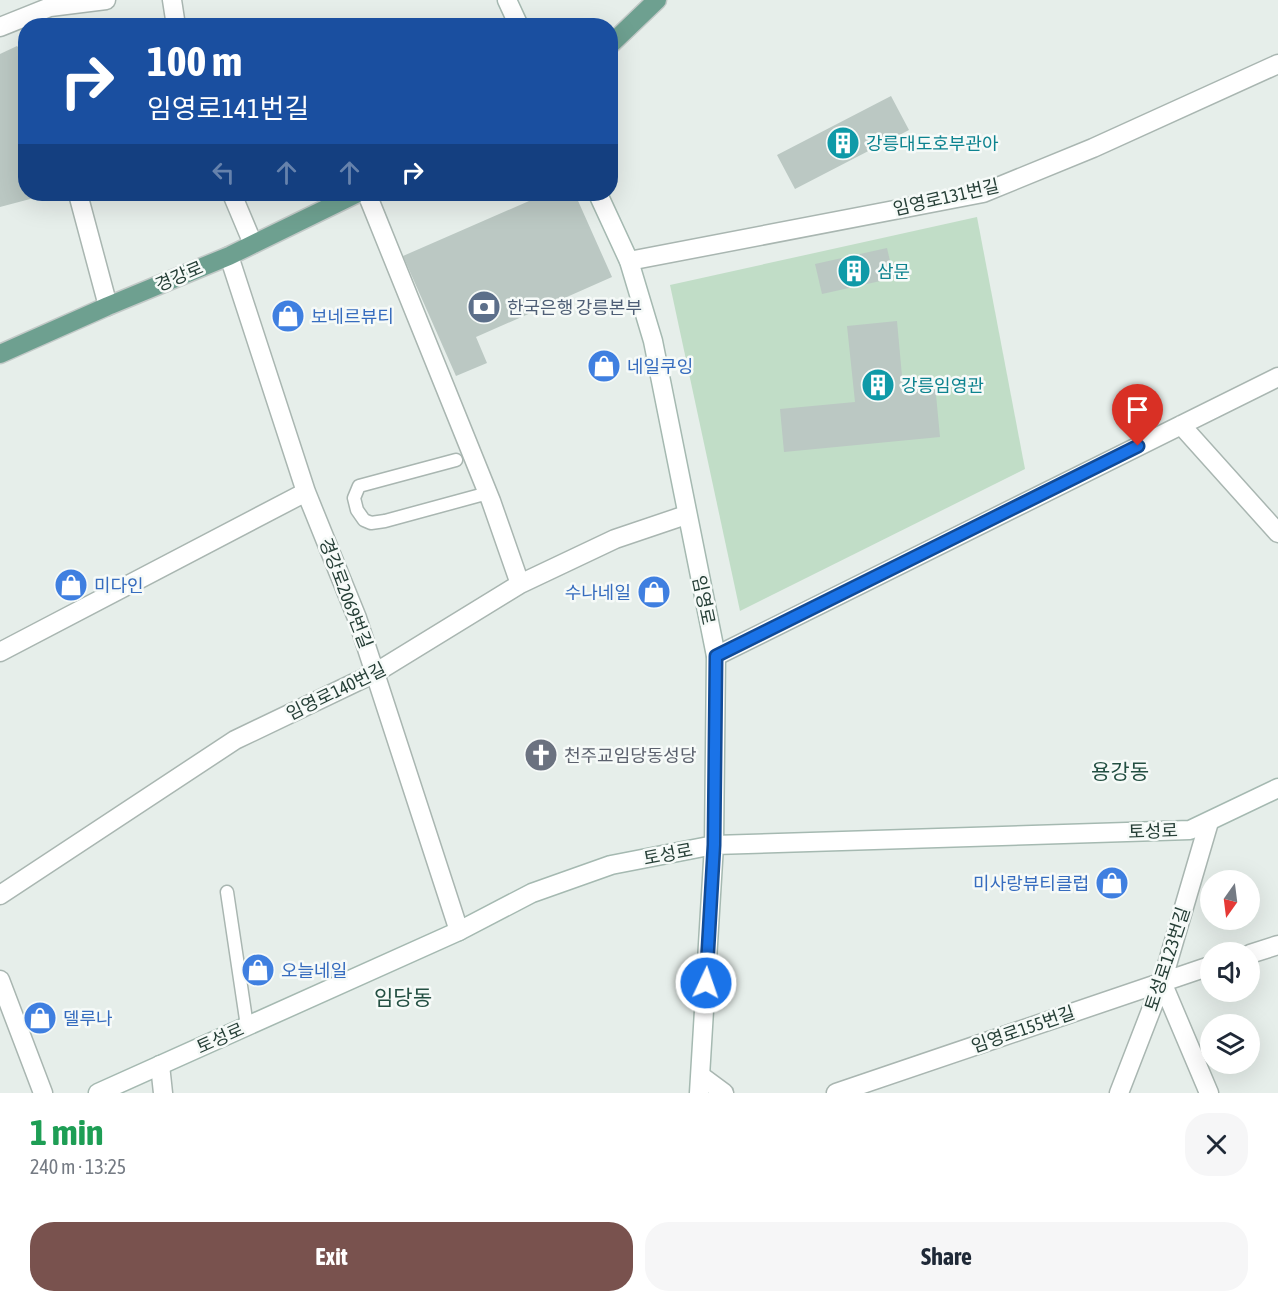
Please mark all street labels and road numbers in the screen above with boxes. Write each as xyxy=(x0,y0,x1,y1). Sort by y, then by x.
street label: 임영로131번길 xyxy=(891,175,1001,219)
street label: 경강로 xyxy=(152,257,206,295)
street label: 경강로2069번길 xyxy=(315,535,377,651)
street label: 임영로 xyxy=(689,574,719,626)
street label: 임영로140번길 xyxy=(283,658,389,724)
street label: 토성로 xyxy=(1128,820,1178,842)
street label: 토성로 xyxy=(642,839,694,869)
street label: 토성로123번길 xyxy=(1140,904,1194,1014)
street label: 임영로155번길 xyxy=(968,1001,1078,1057)
street label: 토성로 xyxy=(193,1018,247,1058)

